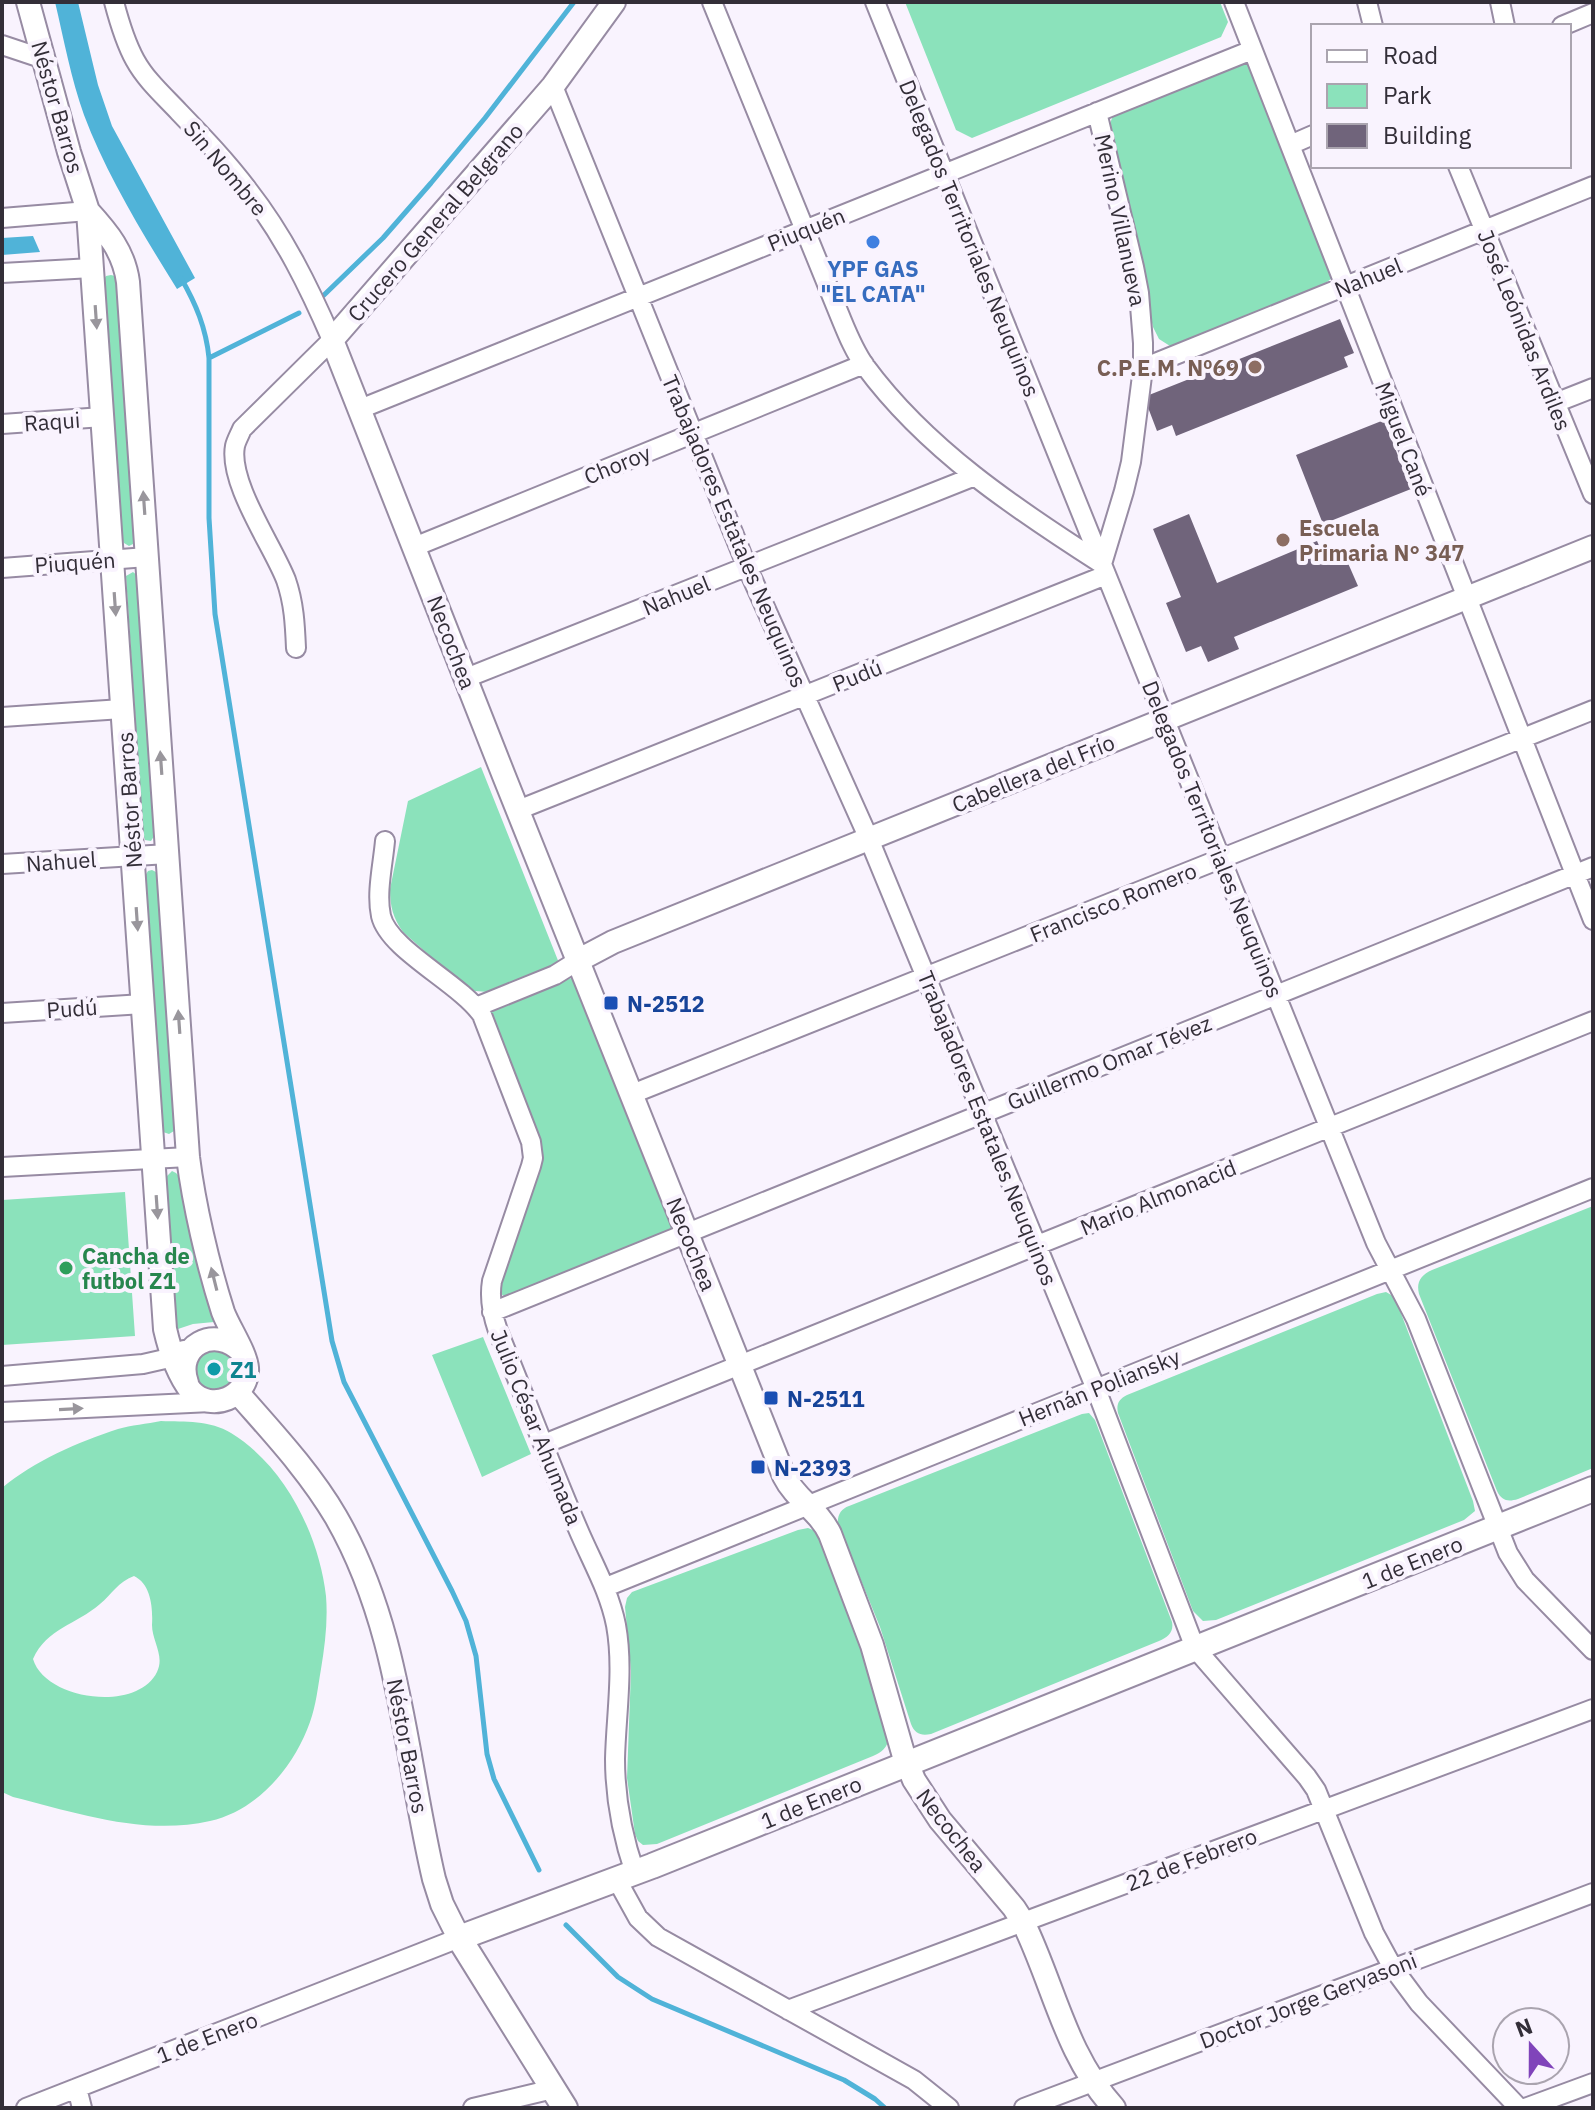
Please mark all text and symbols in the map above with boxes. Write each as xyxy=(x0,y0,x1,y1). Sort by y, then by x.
legend xyxy=(1311,24,1571,168)
street label: Néstor Barros xyxy=(25,37,91,177)
text: Road xyxy=(1383,39,1438,71)
street label: Delegados Territoriales Neuquinos xyxy=(893,75,1047,401)
text: Park xyxy=(1383,79,1432,111)
street label: Sin Nombre xyxy=(178,114,274,222)
street label: Crucero General Belgrano xyxy=(341,117,529,327)
text: Building xyxy=(1383,119,1471,151)
street label: Merino Villanueva xyxy=(1089,131,1153,309)
street label: Piuquén xyxy=(763,200,849,258)
street label: José Leónidas Ardiles xyxy=(1471,225,1579,435)
marker: YPF GAS "EL CATA" xyxy=(864,233,882,251)
street label: Nahuel xyxy=(1330,250,1406,304)
place label: YPF GAS "EL CATA" xyxy=(820,254,926,308)
one-way arrow xyxy=(90,305,103,330)
place label: C.P.E.M. Nº69 xyxy=(1097,353,1239,382)
marker: C.P.E.M. Nº69 xyxy=(1246,358,1264,376)
street label: Trabajadores Estatales Neuquinos xyxy=(656,370,814,692)
street label: Miguel Cané xyxy=(1369,377,1439,501)
street label: Raqui xyxy=(23,405,81,437)
street label: Choroy xyxy=(579,438,655,490)
one-way arrow xyxy=(137,490,150,515)
place label: Escuela Primaria N° 347 xyxy=(1299,513,1465,567)
marker: Escuela Primaria N° 347 xyxy=(1274,531,1292,549)
street label: Piuquén xyxy=(34,545,116,579)
street label: Nahuel xyxy=(638,568,714,622)
street label: Necochea xyxy=(421,591,483,693)
one-way arrow xyxy=(109,592,122,617)
street label: Pudú xyxy=(828,652,886,698)
street label: Delegados Territoriales Neuquinos xyxy=(1136,676,1290,1002)
street label: Cabellera del Frío xyxy=(947,727,1119,819)
street label: Néstor Barros xyxy=(110,731,148,869)
one-way arrow xyxy=(155,750,168,775)
street label: Nahuel xyxy=(25,844,97,878)
street label: Francisco Romero xyxy=(1025,855,1201,949)
one-way arrow xyxy=(131,907,144,932)
street label: Trabajadores Estatales Neuquinos xyxy=(911,966,1065,1290)
place label: N-2512 xyxy=(627,989,705,1018)
street label: Pudú xyxy=(46,992,98,1024)
marker: N-2512 xyxy=(602,994,620,1012)
street label: Guillermo Omar Tévez xyxy=(1003,1008,1215,1116)
one-way arrow xyxy=(172,1009,185,1034)
street label: Mario Almonacid xyxy=(1076,1152,1240,1242)
street label: Necochea xyxy=(660,1193,724,1295)
one-way arrow xyxy=(151,1195,164,1220)
place label: Cancha de futbol Z1 xyxy=(82,1241,190,1295)
marker: Cancha de futbol Z1 xyxy=(57,1259,75,1277)
one-way arrow xyxy=(208,1266,220,1291)
street label: Julio César Ahumada xyxy=(484,1325,590,1529)
street label: Hernán Poliansky xyxy=(1014,1341,1184,1433)
place label: Z1 xyxy=(230,1355,257,1384)
marker: Z1 xyxy=(205,1360,223,1378)
place label: N-2511 xyxy=(787,1384,865,1413)
marker: N-2511 xyxy=(762,1389,780,1407)
one-way arrow xyxy=(59,1402,84,1415)
place label: N-2393 xyxy=(774,1453,852,1482)
marker: N-2393 xyxy=(749,1458,767,1476)
street label: 1 de Enero xyxy=(1357,1529,1467,1595)
street label: Néstor Barros xyxy=(381,1676,435,1816)
street label: 1 de Enero xyxy=(756,1769,866,1835)
street label: Necochea xyxy=(910,1782,994,1878)
street label: 22 de Febrero xyxy=(1121,1821,1261,1897)
street label: Doctor Jorge Gervasoni xyxy=(1195,1945,1421,2055)
street label: 1 de Enero xyxy=(152,2004,262,2070)
north arrow xyxy=(1491,2006,1571,2086)
text: N xyxy=(1511,2010,1536,2043)

